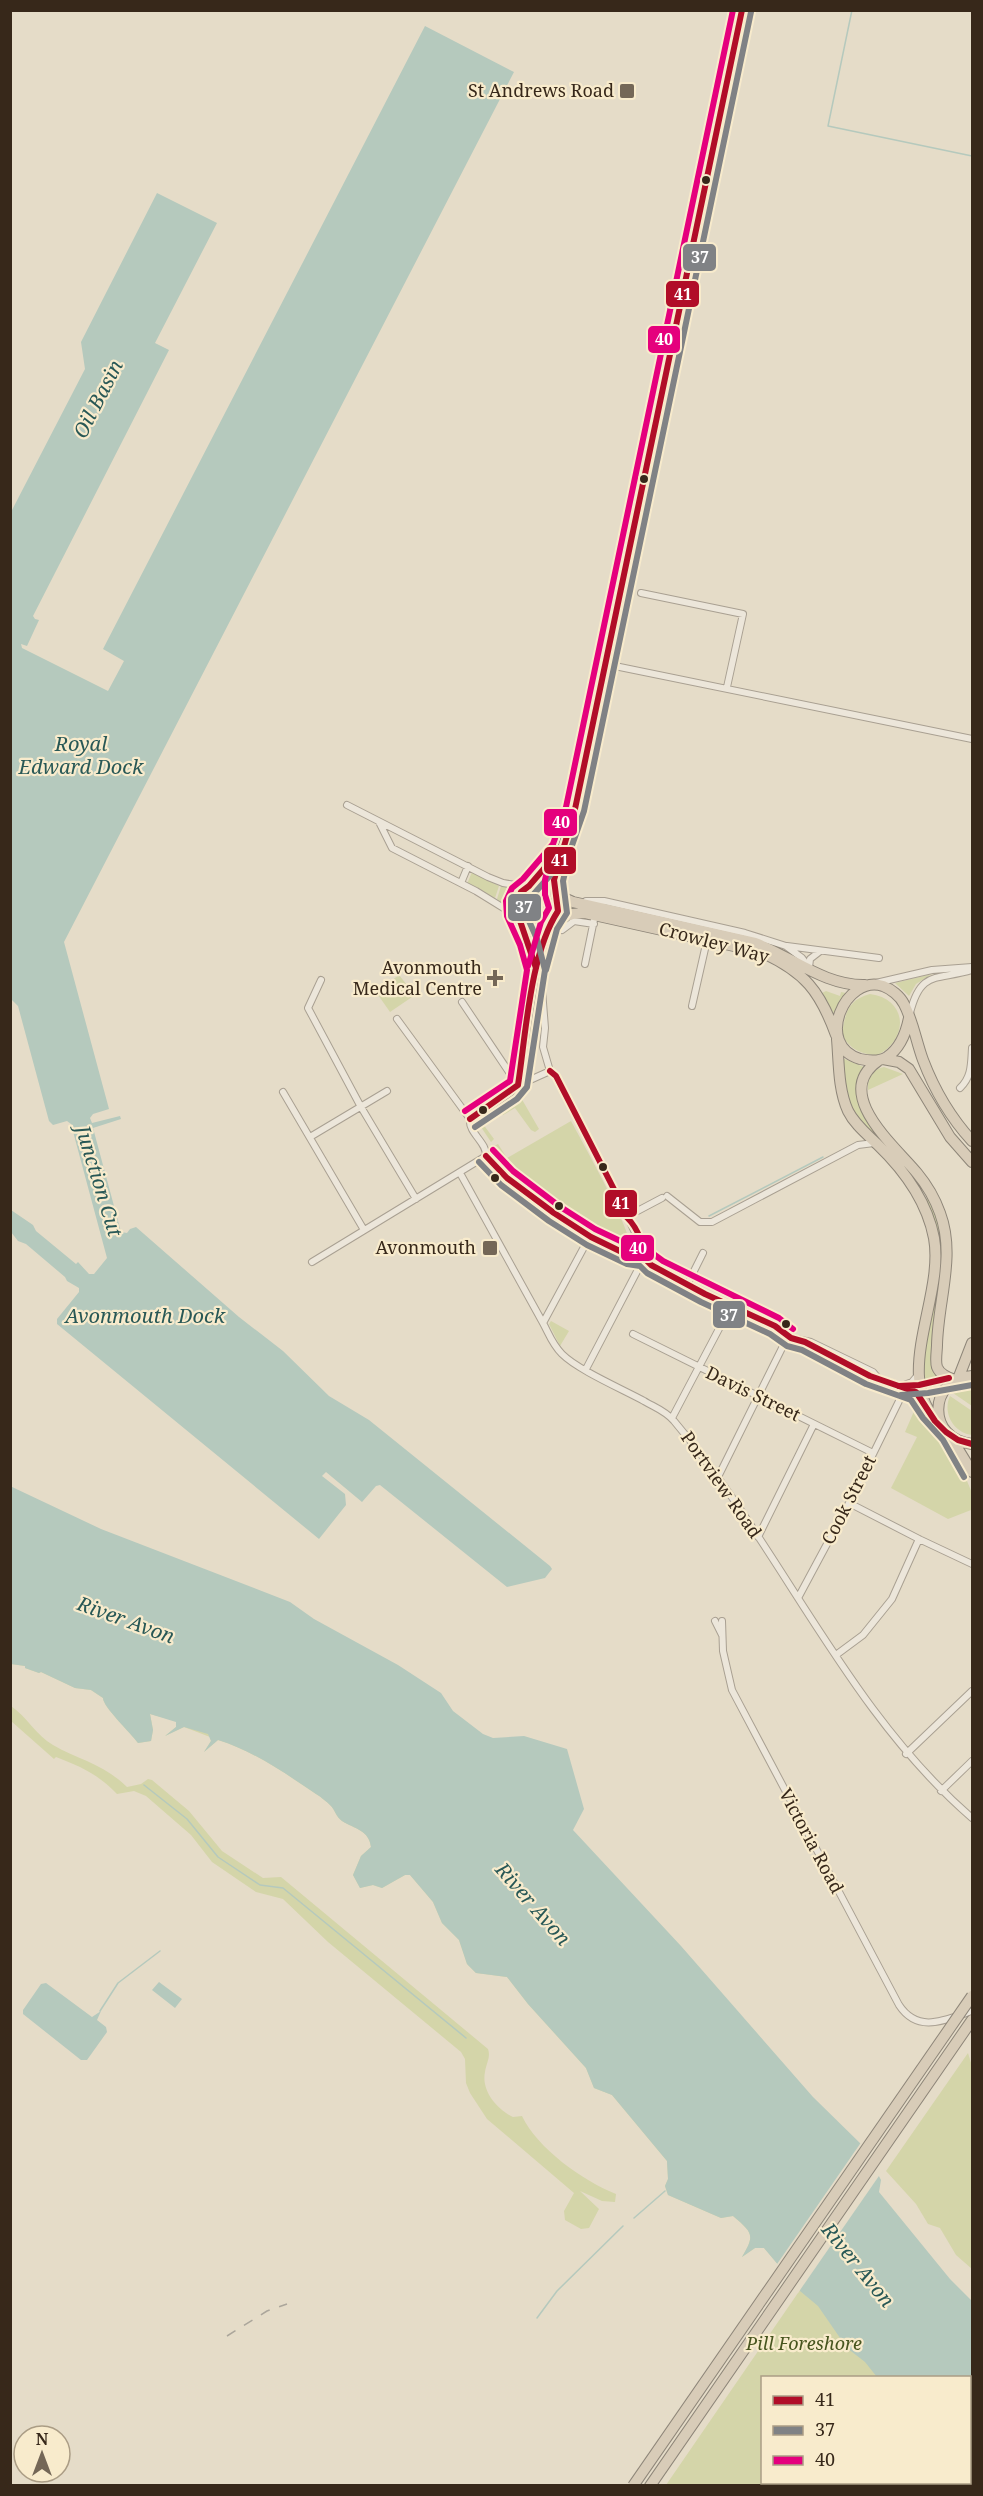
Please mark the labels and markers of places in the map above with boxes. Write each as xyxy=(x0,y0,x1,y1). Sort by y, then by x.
place label: St Andrews Road xyxy=(468,78,614,102)
marker: St Andrews Road xyxy=(618,82,636,100)
unlabelled marker xyxy=(700,174,712,186)
unlabelled marker xyxy=(638,473,650,485)
place label: Avonmouth Medical Centre xyxy=(353,955,482,1000)
marker: Avonmouth Medical Centre xyxy=(486,969,504,987)
unlabelled marker xyxy=(477,1104,489,1116)
unlabelled marker xyxy=(597,1161,609,1173)
unlabelled marker xyxy=(489,1172,501,1184)
unlabelled marker xyxy=(553,1200,565,1212)
place label: Avonmouth xyxy=(375,1235,476,1259)
marker: Avonmouth xyxy=(481,1239,499,1257)
unlabelled marker xyxy=(780,1318,792,1330)

